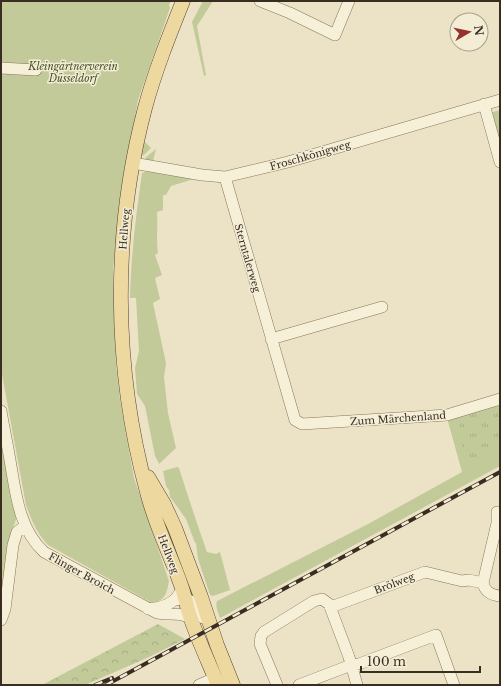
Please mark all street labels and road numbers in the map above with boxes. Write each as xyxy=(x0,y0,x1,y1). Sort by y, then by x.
street label: Froschkönigweg xyxy=(268,137,353,173)
street label: Hellweg xyxy=(116,207,133,250)
street label: Sterntalerweg xyxy=(232,222,264,295)
street label: Zum Märchenland xyxy=(350,409,447,428)
street label: Hellweg xyxy=(155,533,182,577)
street label: Flinger Broich xyxy=(46,550,117,597)
street label: Brölweg xyxy=(372,569,417,597)

